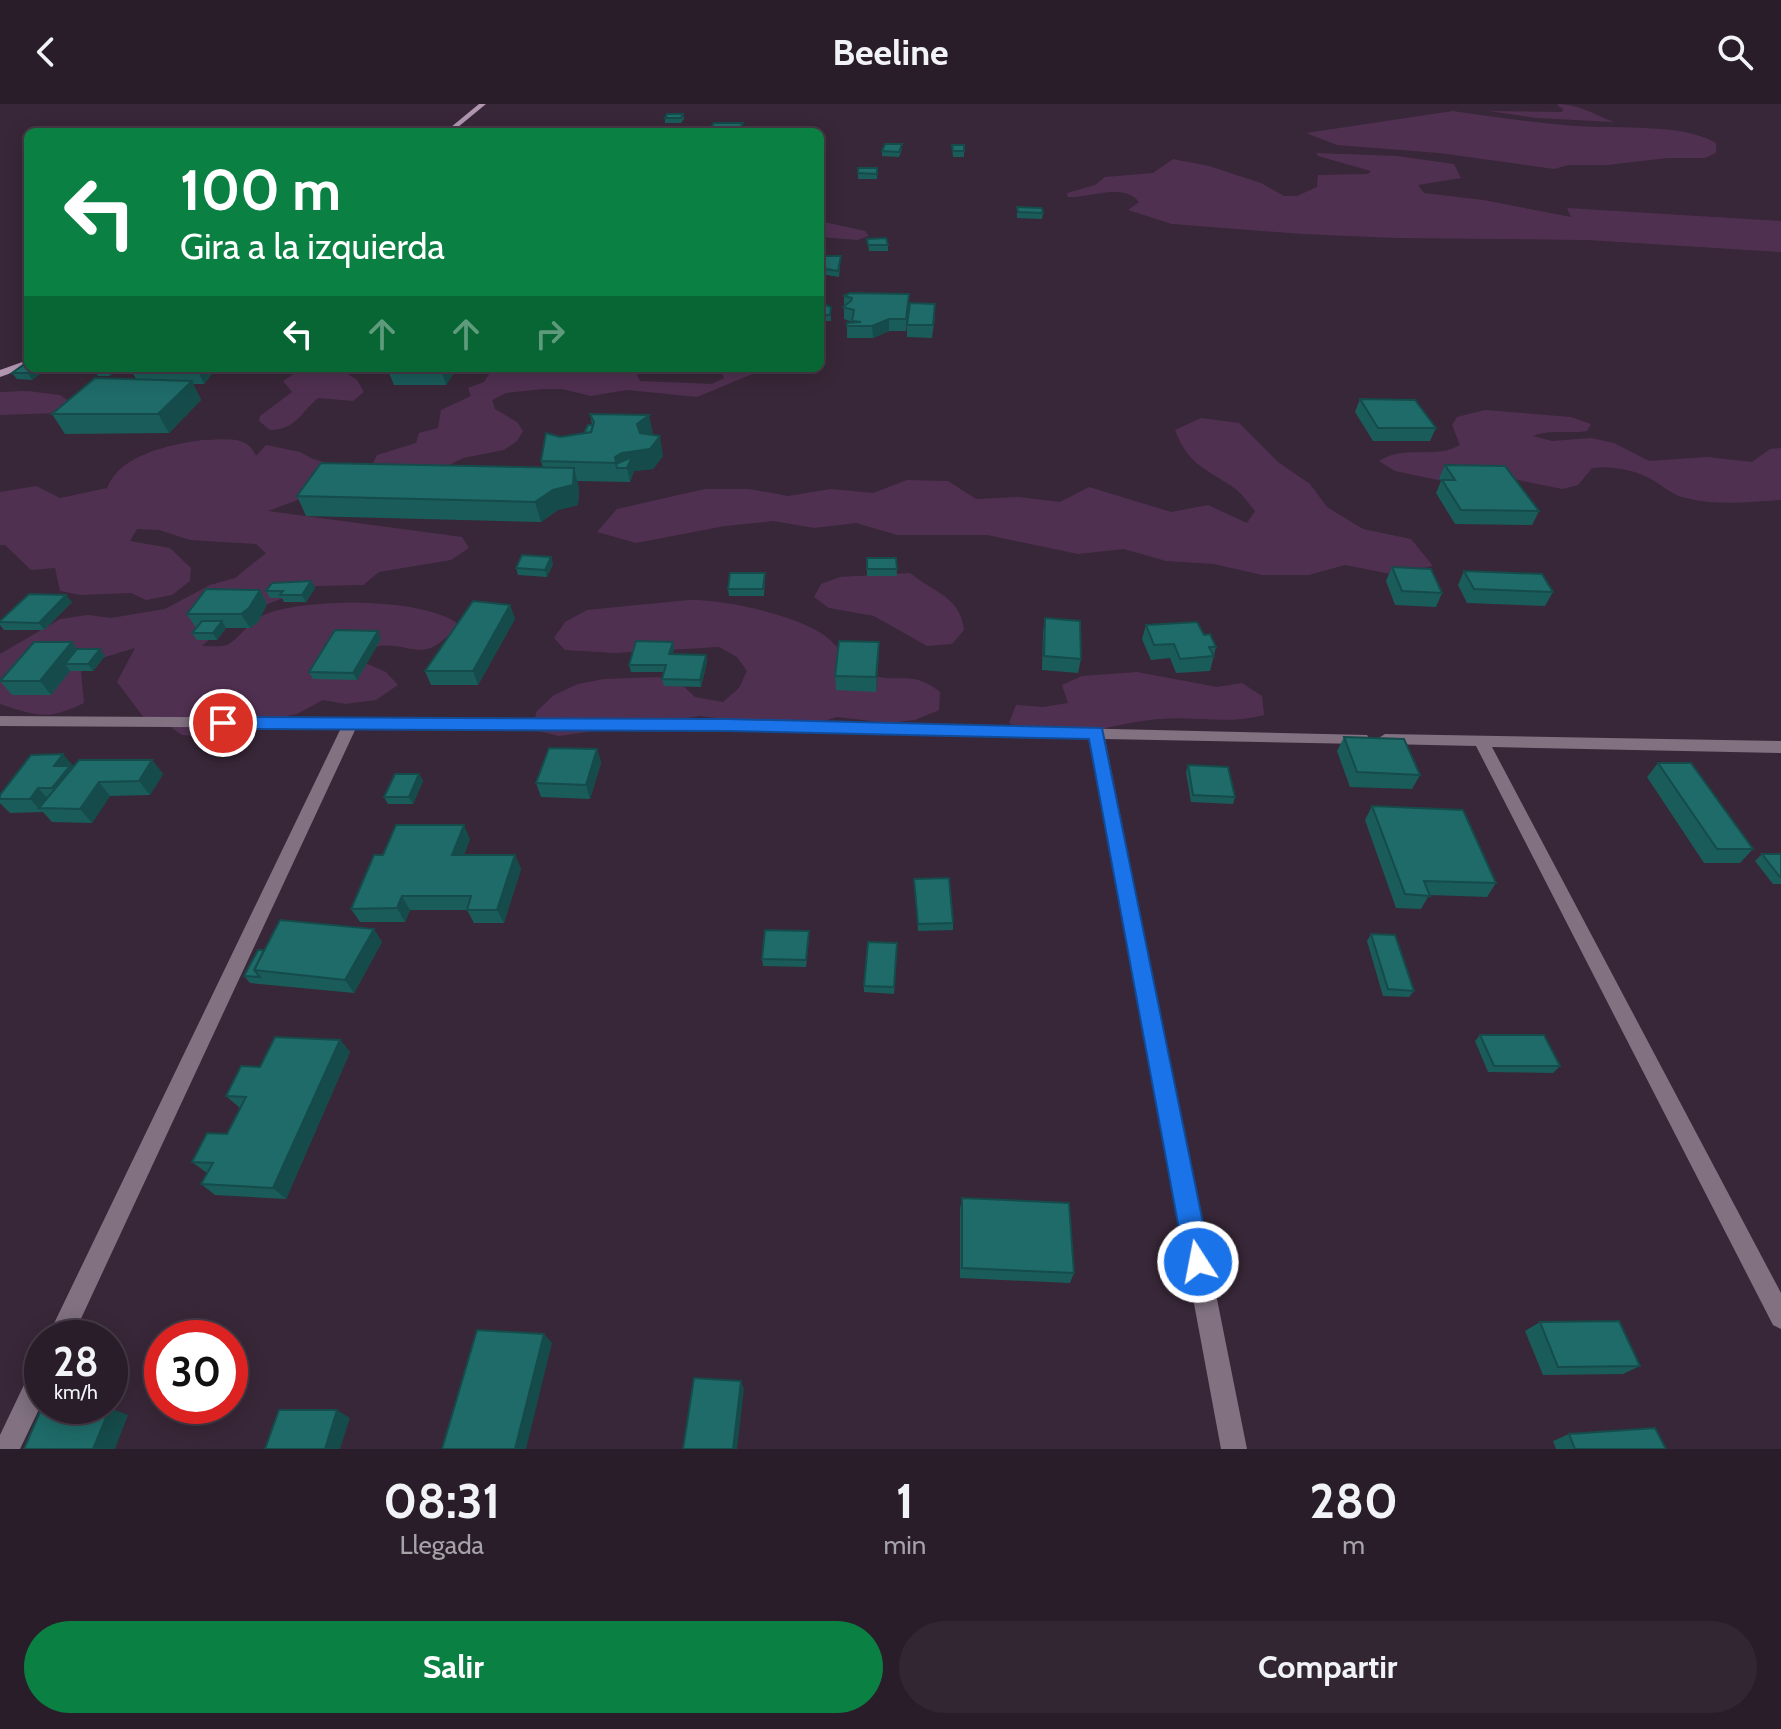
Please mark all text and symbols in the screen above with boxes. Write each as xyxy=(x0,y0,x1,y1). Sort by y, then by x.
icon: back xyxy=(24,30,68,74)
text: Beeline xyxy=(832,30,949,74)
icon: search xyxy=(1713,30,1757,74)
text: 100 m xyxy=(180,156,341,224)
icon: left xyxy=(48,160,152,264)
text: Gira a la izquierda xyxy=(180,224,445,268)
icon: left xyxy=(276,312,320,356)
icon: ahead xyxy=(360,312,404,356)
icon: ahead xyxy=(444,312,488,356)
icon: right xyxy=(528,312,572,356)
pin xyxy=(189,689,257,757)
icon: arrive xyxy=(201,701,245,745)
position arrow xyxy=(1156,1220,1240,1304)
speed limit sign: 30 xyxy=(144,1320,248,1424)
text: 28 xyxy=(53,1337,99,1386)
text: km/h xyxy=(54,1380,98,1404)
text: 08:31 xyxy=(383,1472,500,1530)
text: 1 xyxy=(896,1472,914,1530)
text: 280 xyxy=(1310,1472,1398,1530)
text: Llegada xyxy=(399,1529,484,1561)
text: min xyxy=(883,1529,926,1561)
text: m xyxy=(1342,1529,1365,1561)
button: Salir xyxy=(24,1621,883,1713)
button: Compartir xyxy=(899,1621,1757,1713)

